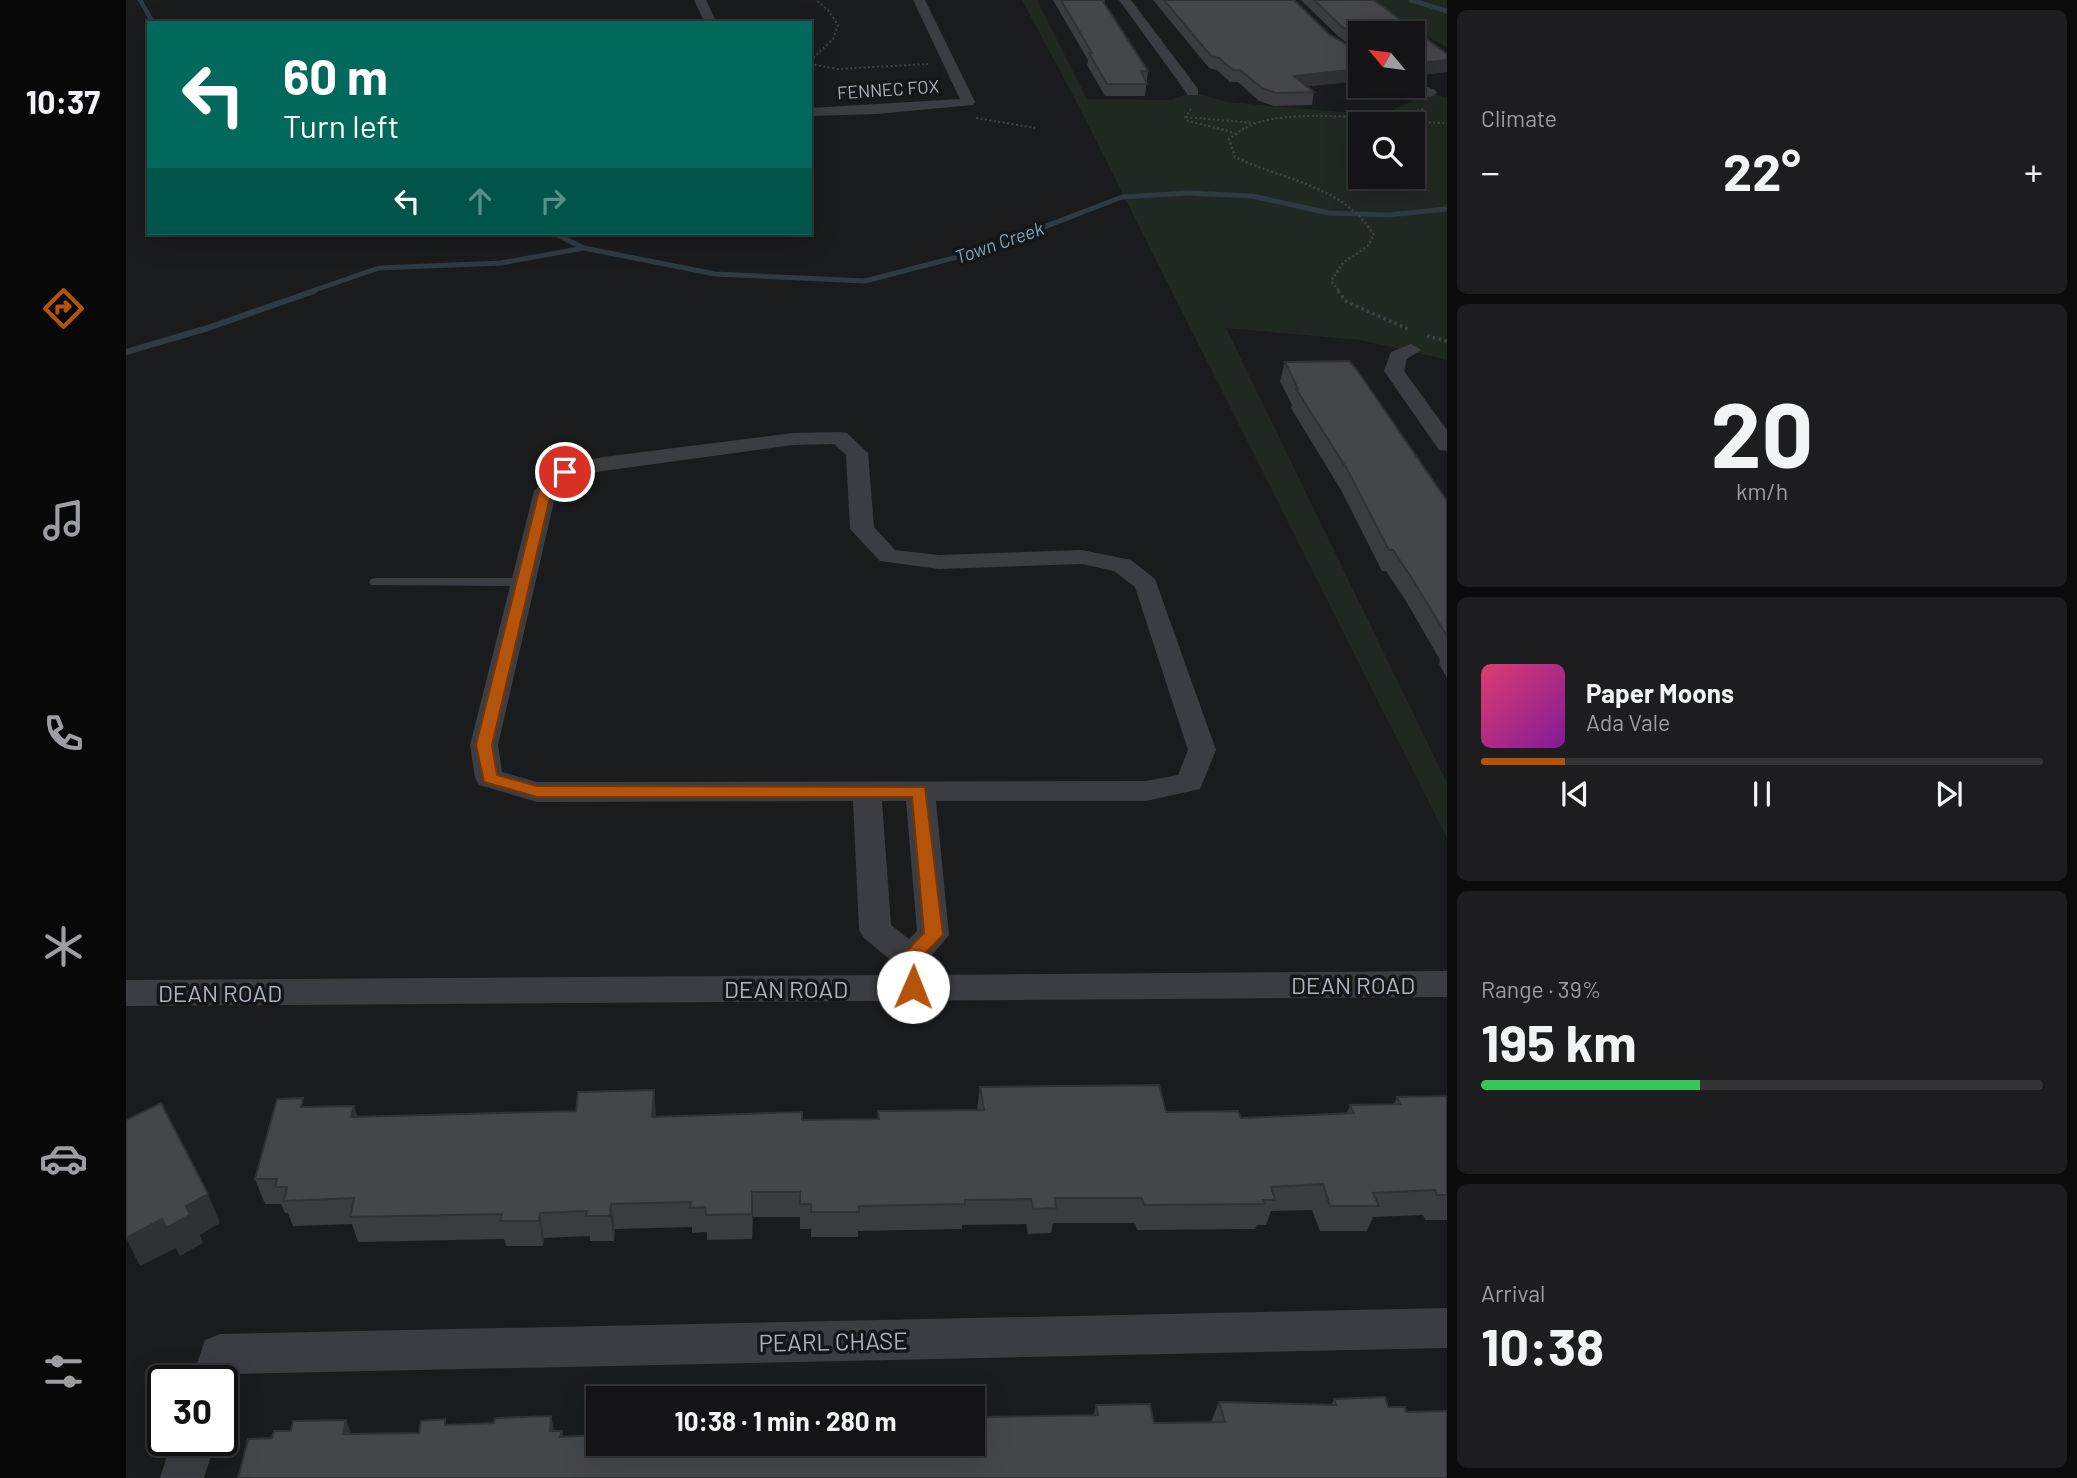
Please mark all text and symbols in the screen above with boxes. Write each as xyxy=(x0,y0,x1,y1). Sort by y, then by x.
north arrow xyxy=(1348,21,1424,98)
map controls xyxy=(1348,21,1425,189)
text: 60 m xyxy=(283,46,388,105)
icon: left xyxy=(168,49,259,140)
street label: FENNEC FOX xyxy=(836,74,940,104)
text: 10:37 xyxy=(26,82,100,120)
text: Climate xyxy=(1481,104,1557,132)
text: Turn left xyxy=(283,106,400,144)
button: search xyxy=(1348,112,1425,189)
text: 22° xyxy=(1723,139,1801,201)
text: − xyxy=(1481,148,1500,194)
text: + xyxy=(2024,148,2043,194)
icon: left xyxy=(388,182,426,220)
icon: ahead xyxy=(461,182,499,220)
icon: right xyxy=(534,182,572,220)
water label: Town Creek xyxy=(952,216,1047,268)
icon: directions xyxy=(39,284,88,333)
text: 20 xyxy=(1711,377,1813,486)
pin xyxy=(535,442,595,502)
icon: arrive xyxy=(546,453,584,491)
text: km/h xyxy=(1736,477,1788,505)
icon: music xyxy=(39,496,88,545)
text: Paper Moons xyxy=(1586,677,1734,708)
text: Ada Vale xyxy=(1586,708,1670,736)
icon: phone xyxy=(39,709,88,758)
icon: previous xyxy=(1556,775,1594,813)
icon: pause xyxy=(1743,775,1781,813)
icon: next xyxy=(1930,775,1968,813)
icon: climate xyxy=(39,922,88,971)
position arrow xyxy=(876,950,950,1024)
street label: DEAN ROAD xyxy=(1291,970,1415,999)
street label: DEAN ROAD xyxy=(724,974,848,1003)
text: Range · 39% xyxy=(1481,975,1601,1003)
street label: DEAN ROAD xyxy=(158,978,282,1007)
text: 195 km xyxy=(1481,1010,1637,1072)
icon: car xyxy=(39,1134,88,1183)
text: Arrival xyxy=(1481,1279,1545,1307)
text: 10:38 xyxy=(1481,1314,1604,1376)
street label: PEARL CHASE xyxy=(758,1325,908,1357)
icon: filters xyxy=(39,1347,88,1396)
speed limit sign: 30 xyxy=(147,1365,238,1456)
text: 10:38 · 1 min · 280 m xyxy=(675,1405,896,1436)

